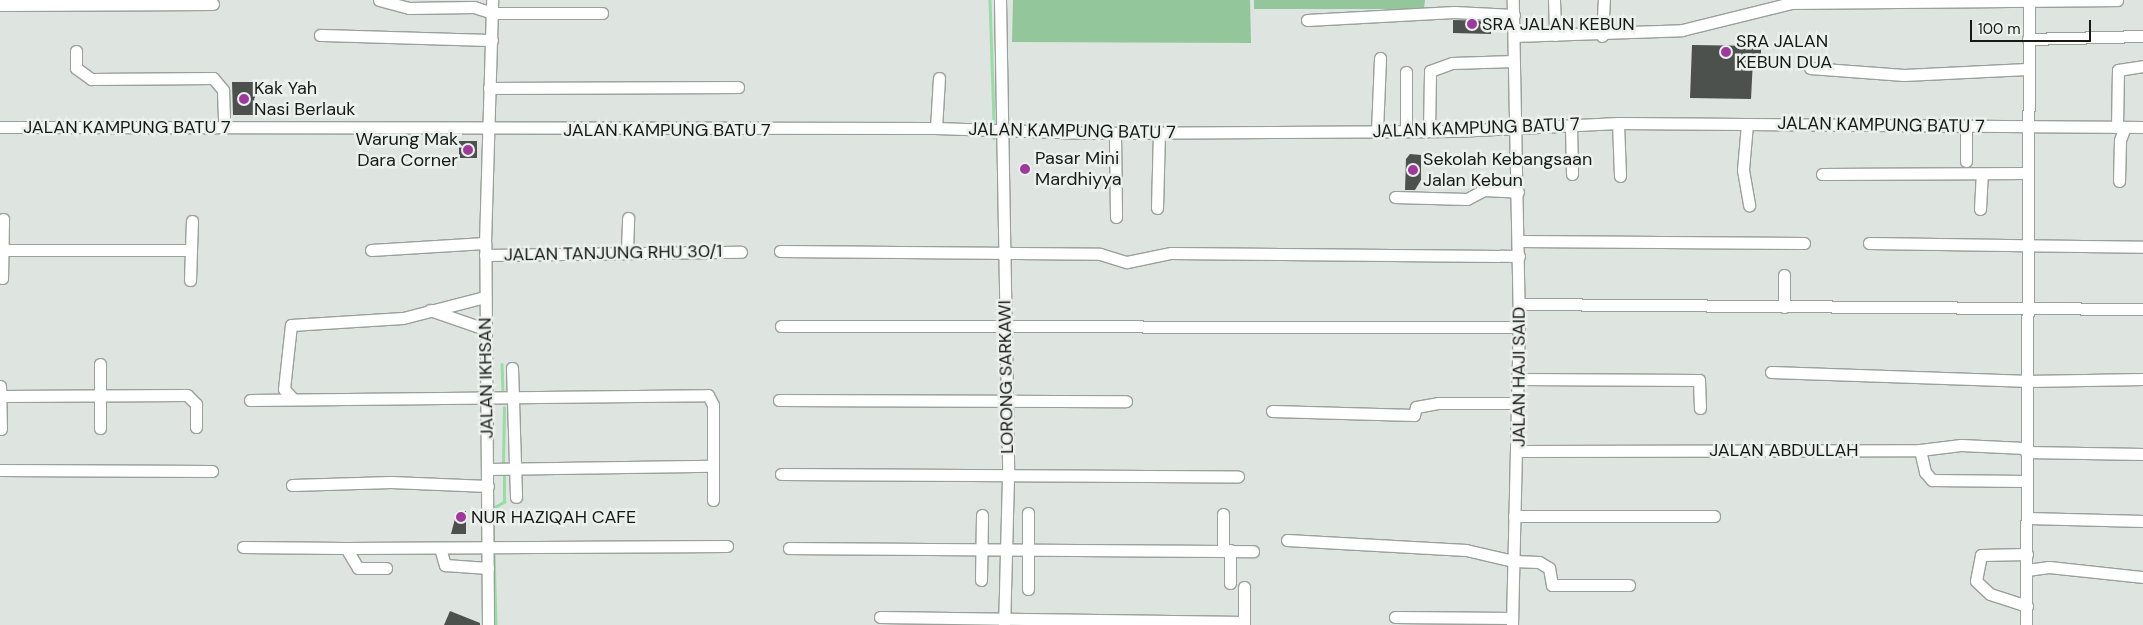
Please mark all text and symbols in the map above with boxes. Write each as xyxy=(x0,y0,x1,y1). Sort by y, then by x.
scale bar xyxy=(1973,10,2094,42)
place label: SRA JALAN KEBUN xyxy=(1482,13,1635,35)
marker: SRA JALAN KEBUN xyxy=(1466,18,1478,30)
text: 100 m xyxy=(1978,19,2021,39)
place label: SRA JALAN KEBUN DUA xyxy=(1736,31,1832,74)
marker: SRA JALAN KEBUN DUA xyxy=(1720,46,1732,58)
place label: Kak Yah Nasi Berlauk xyxy=(254,78,355,120)
marker: Kak Yah Nasi Berlauk xyxy=(238,93,250,105)
street label: JALAN KAMPUNG BATU 7 xyxy=(1777,112,1985,138)
street label: JALAN KAMPUNG BATU 7 xyxy=(1372,114,1580,142)
street label: JALAN KAMPUNG BATU 7 xyxy=(23,116,231,138)
street label: JALAN KAMPUNG BATU 7 xyxy=(968,118,1176,144)
street label: JALAN KAMPUNG BATU 7 xyxy=(563,119,771,141)
place label: Warung Mak Dara Corner xyxy=(356,129,458,172)
marker: Warung Mak Dara Corner xyxy=(462,144,474,156)
place label: Pasar Mini Mardhiyya xyxy=(1035,148,1121,190)
place label: Sekolah Kebangsaan Jalan Kebun xyxy=(1423,149,1592,192)
marker: Pasar Mini Mardhiyya xyxy=(1019,163,1031,175)
marker: Sekolah Kebangsaan Jalan Kebun xyxy=(1407,164,1419,176)
street label: JALAN TANJUNG RHU 30/1 xyxy=(504,240,722,266)
street label: LORONG SARKAWI xyxy=(994,300,1018,454)
street label: JALAN HAJI SAID xyxy=(1508,307,1530,447)
street label: JALAN IKHSAN xyxy=(474,317,498,439)
street label: JALAN ABDULLAH xyxy=(1709,439,1859,461)
place label: NUR HAZIQAH CAFE xyxy=(471,506,636,528)
marker: NUR HAZIQAH CAFE xyxy=(455,511,467,523)

